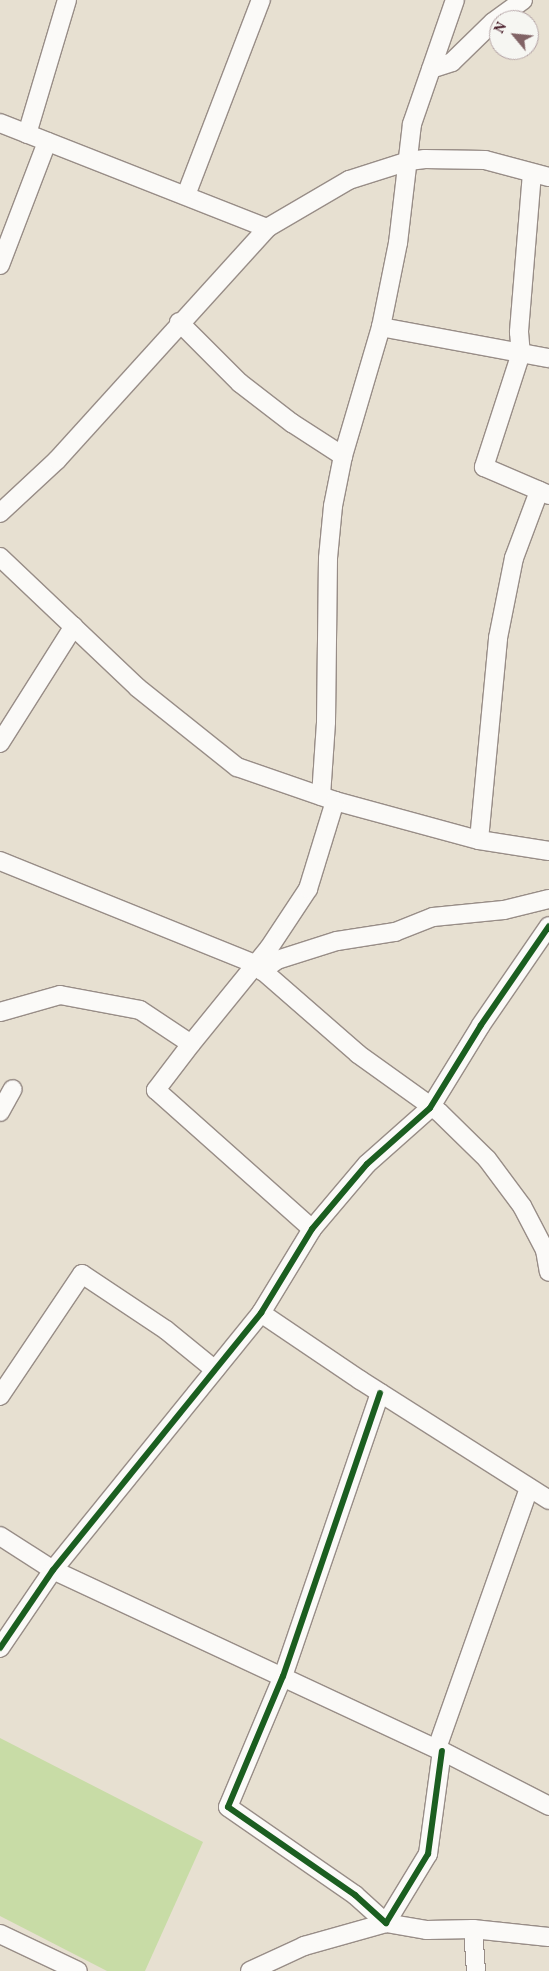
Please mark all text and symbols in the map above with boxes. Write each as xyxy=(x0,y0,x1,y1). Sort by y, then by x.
north arrow xyxy=(489,10,539,60)
text: N xyxy=(490,19,512,37)

